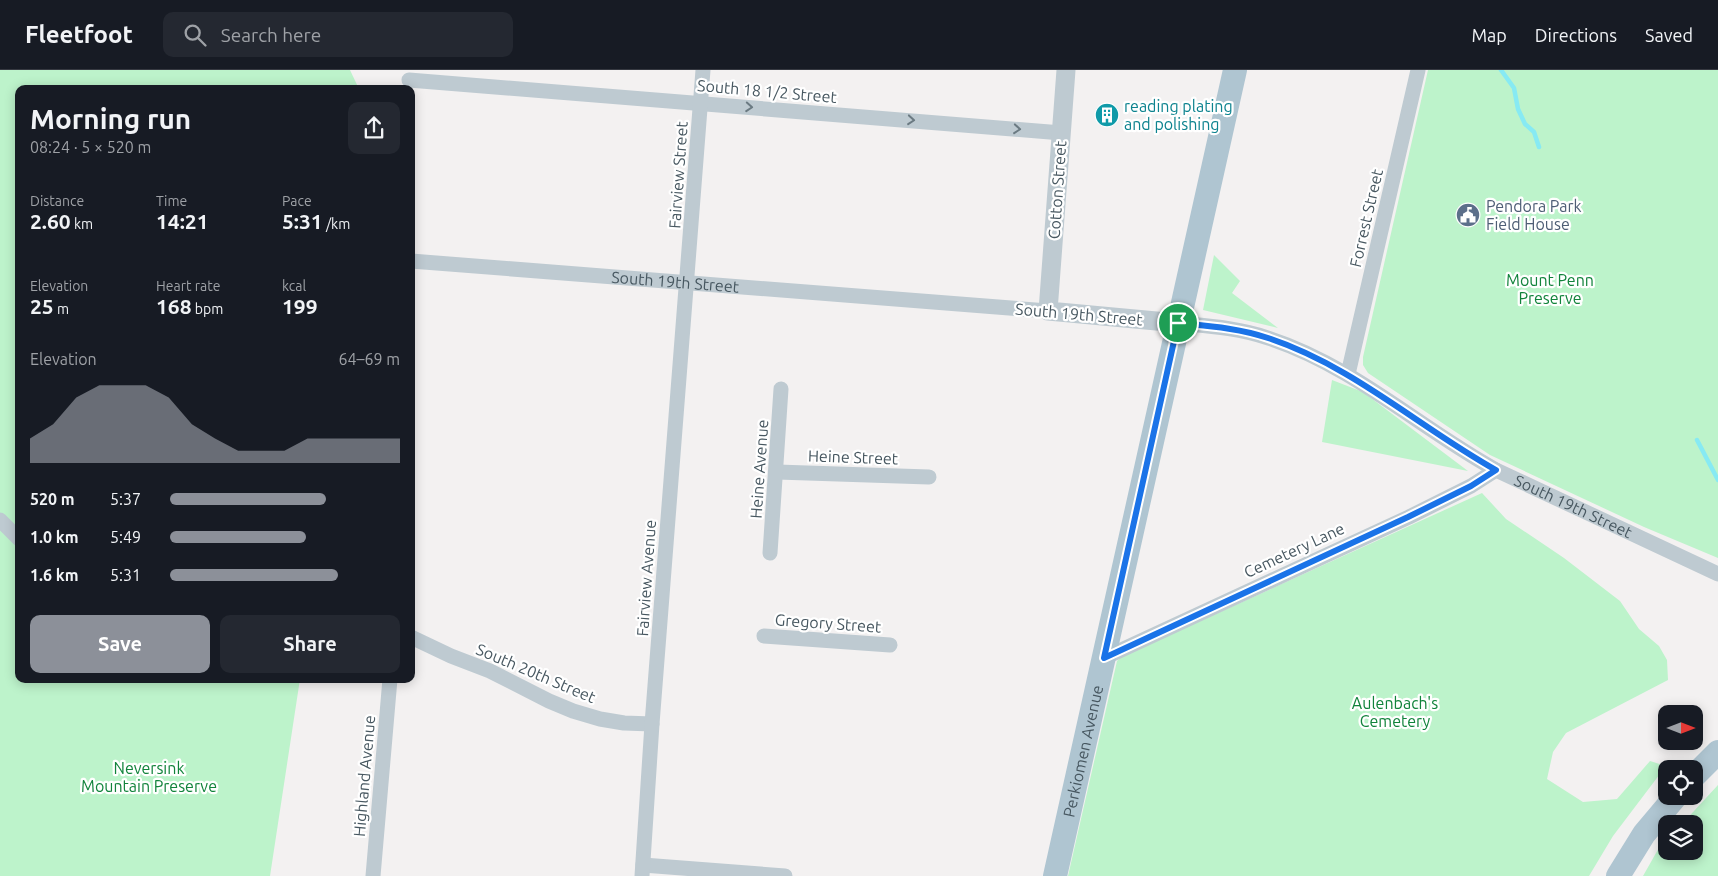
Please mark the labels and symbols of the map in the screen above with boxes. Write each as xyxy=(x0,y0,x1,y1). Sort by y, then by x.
street label: South 18 1/2 Street xyxy=(697,76,838,106)
place label: reading plating and polishing xyxy=(1124,97,1233,133)
one-way arrow xyxy=(746,101,754,112)
building icon: reading plating and polishing xyxy=(1094,102,1120,128)
one-way arrow xyxy=(908,114,916,125)
street label: Fairview Street xyxy=(665,120,691,229)
one-way arrow xyxy=(1013,123,1021,134)
street label: Cotton Street xyxy=(1045,140,1069,240)
street label: Forrest Street xyxy=(1346,166,1386,269)
place label: Pendora Park Field House xyxy=(1486,197,1582,233)
public building icon: Pendora Park Field House xyxy=(1455,202,1481,228)
street label: South 19th Street xyxy=(611,268,740,296)
park label: Mount Penn Preserve xyxy=(1506,271,1594,307)
street label: South 19th Street xyxy=(1015,299,1144,329)
pin xyxy=(1157,302,1199,344)
street label: Heine Avenue xyxy=(747,419,771,519)
street label: Heine Street xyxy=(808,446,899,468)
street label: South 19th Street xyxy=(1512,471,1636,542)
street label: Fairview Avenue xyxy=(633,519,659,637)
street label: Cemetery Lane xyxy=(1241,519,1347,581)
street label: Gregory Street xyxy=(774,610,882,636)
street label: South 20th Street xyxy=(474,640,599,707)
street label: Perkiomen Avenue xyxy=(1059,683,1106,819)
park label: Aulenbach's Cemetery xyxy=(1352,694,1438,730)
north arrow xyxy=(1658,705,1702,750)
street label: Highland Avenue xyxy=(350,715,378,837)
park label: Neversink Mountain Preserve xyxy=(81,759,217,795)

